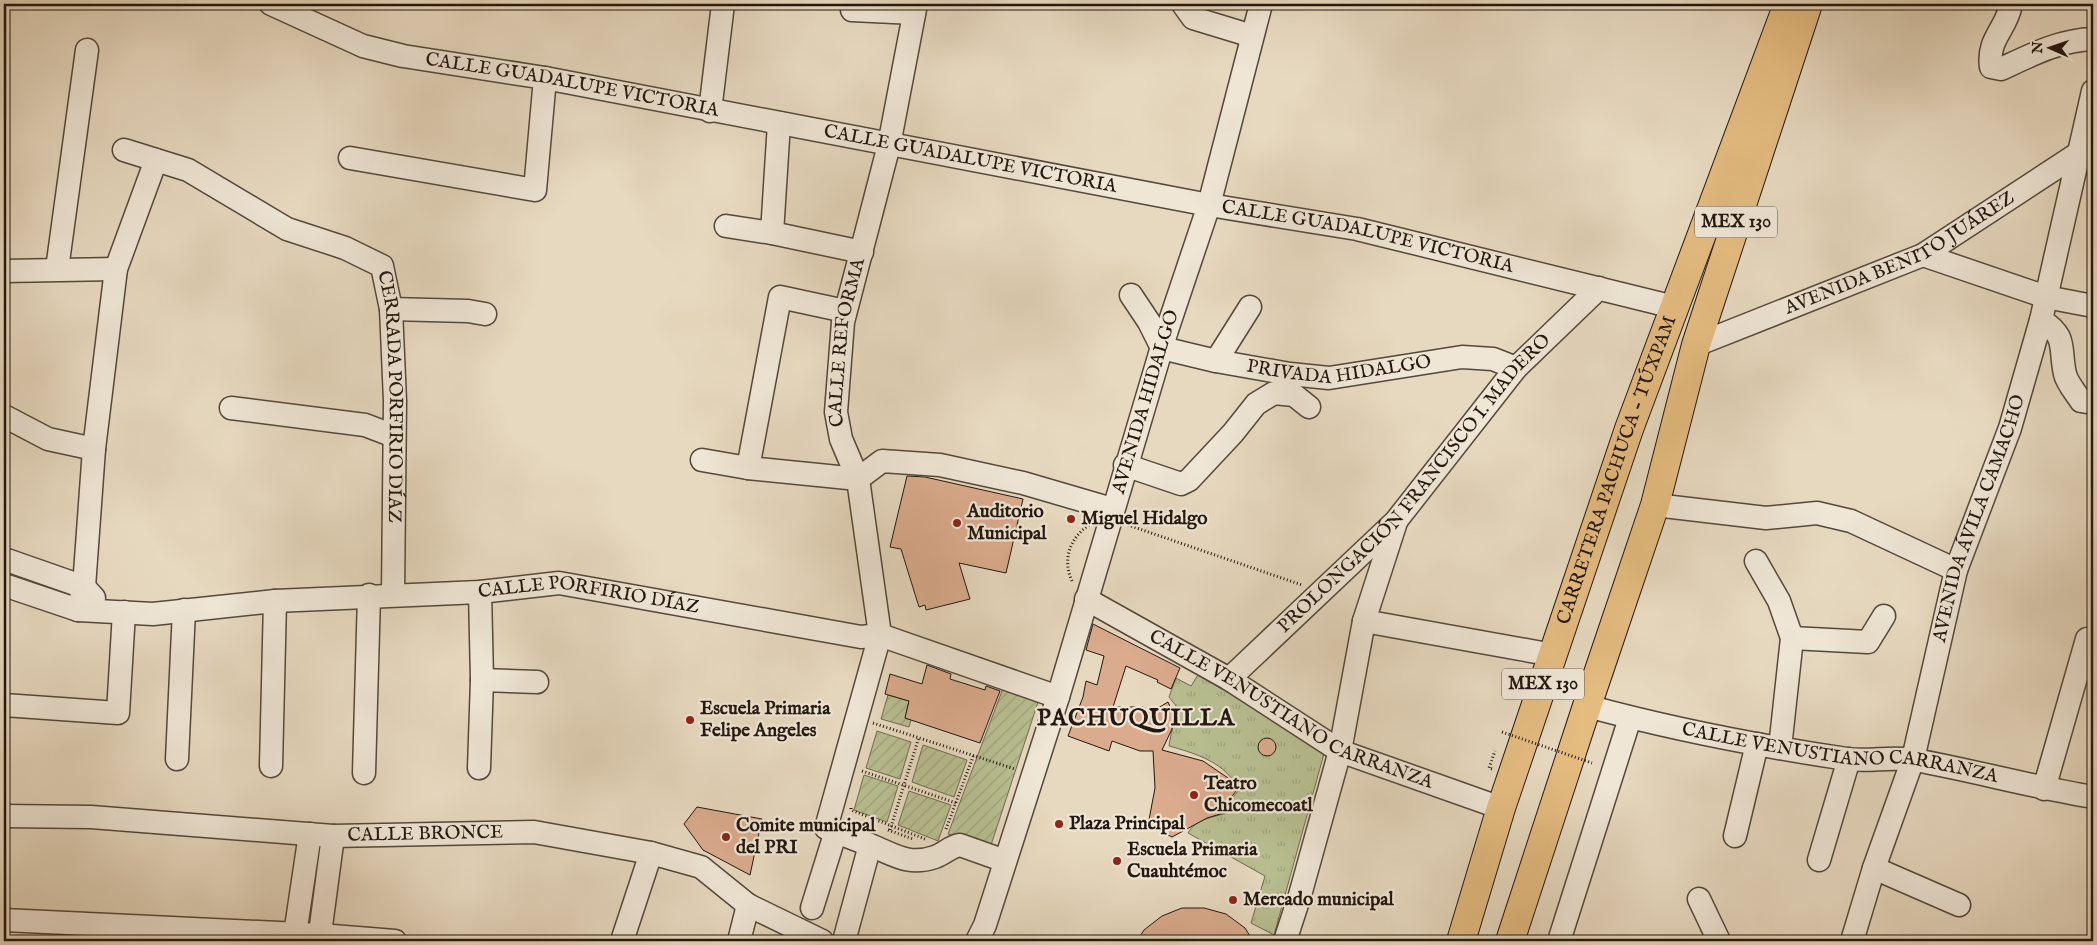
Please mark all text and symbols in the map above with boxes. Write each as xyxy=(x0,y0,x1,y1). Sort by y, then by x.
north arrow xyxy=(2024,22,2074,72)
text: N xyxy=(2029,41,2047,55)
street label: CALLE GUADALUPE VICTORIA xyxy=(424,48,722,123)
street label: CALLE GUADALUPE VICTORIA xyxy=(822,120,1120,199)
street label: AVENIDA BENITO JUÁREZ xyxy=(1780,186,2019,321)
street label: CALLE GUADALUPE VICTORIA xyxy=(1220,195,1517,279)
road number: MEX 130 xyxy=(1695,206,1777,238)
street label: CALLE REFORMA xyxy=(824,254,871,429)
street label: CERRADA PORFIRIO DÍAZ xyxy=(371,268,407,523)
street label: AVENIDA HIDALGO xyxy=(1107,307,1185,498)
street label: CARRETERA PACHUCA - TÚXPAM xyxy=(1552,312,1682,628)
street label: PROLONGACIÓN FRANCISCO I. MADERO xyxy=(1273,329,1556,638)
street label: PRIVADA HIDALGO xyxy=(1245,350,1433,390)
street label: AVENIDA ÁVILA CAMACHO xyxy=(1928,392,2031,645)
place label: Auditorio Municipal xyxy=(966,500,1047,546)
place label: Miguel Hidalgo xyxy=(1081,507,1208,531)
marker: Miguel Hidalgo xyxy=(1065,513,1077,525)
marker: Auditorio Municipal xyxy=(951,517,963,529)
street label: CALLE PORFIRIO DÍAZ xyxy=(477,571,701,620)
street label: CALLE VENUSTIANO CARRANZA xyxy=(1145,625,1437,795)
road number: MEX 130 xyxy=(1502,669,1584,700)
place label: Escuela Primaria Felipe Angeles xyxy=(700,697,831,743)
district label: PACHUQUILLA xyxy=(1037,703,1236,734)
marker: Escuela Primaria Felipe Angeles xyxy=(684,714,696,726)
street label: CALLE VENUSTIANO CARRANZA xyxy=(1680,717,2001,789)
place label: Teatro Chicomecoatl xyxy=(1203,772,1314,818)
marker: Teatro Chicomecoatl xyxy=(1188,789,1200,801)
place label: Plaza Principal xyxy=(1069,812,1185,836)
place label: Comite municipal del PRI xyxy=(736,814,876,860)
marker: Plaza Principal xyxy=(1053,818,1065,830)
street label: CALLE BRONCE xyxy=(347,821,503,848)
marker: Comite municipal del PRI xyxy=(720,831,732,843)
place label: Escuela Primaria Cuauhtémoc xyxy=(1127,838,1258,884)
marker: Escuela Primaria Cuauhtémoc xyxy=(1111,855,1123,867)
place label: Mercado municipal xyxy=(1243,888,1394,912)
marker: Mercado municipal xyxy=(1227,894,1239,906)

